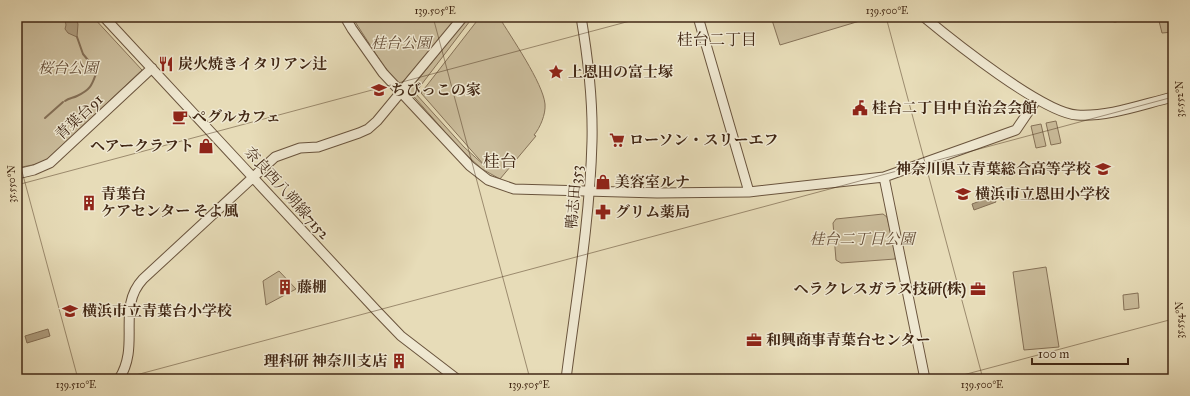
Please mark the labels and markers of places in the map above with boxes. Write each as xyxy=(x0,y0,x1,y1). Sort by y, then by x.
restaurant icon: 炭火焼きイタリアン辻 xyxy=(157,55,175,73)
place label: 炭火焼きイタリアン辻 xyxy=(178,55,327,73)
place icon: 上恩田の富士塚 xyxy=(547,63,565,81)
place label: 上恩田の富士塚 xyxy=(568,63,673,81)
school or university icon: ちびっこの家 xyxy=(370,81,388,99)
place label: ちびっこの家 xyxy=(391,81,481,99)
public building icon: 桂台二丁目中自治会会館 xyxy=(851,99,869,117)
place label: 桂台二丁目中自治会会館 xyxy=(872,99,1037,117)
cafe icon: ペグルカフェ xyxy=(171,108,189,126)
place label: ペグルカフェ xyxy=(192,108,281,126)
supermarket icon: ローソン・スリーエフ xyxy=(608,131,626,149)
place label: ローソン・スリーエフ xyxy=(629,131,778,149)
place label: ヘアークラフト xyxy=(90,137,194,155)
shop icon: ヘアークラフト xyxy=(197,137,215,155)
place label: 神奈川県立青葉総合高等学校 xyxy=(896,160,1091,178)
school or university icon: 神奈川県立青葉総合高等学校 xyxy=(1094,160,1112,178)
shop icon: 美容室ルナ xyxy=(594,173,612,191)
place label: 美容室ルナ xyxy=(615,173,690,191)
place label: 青葉台 ケアセンター そよ風 xyxy=(101,185,238,220)
school or university icon: 横浜市立恩田小学校 xyxy=(954,185,972,203)
place label: 横浜市立恩田小学校 xyxy=(975,185,1110,203)
building icon: 青葉台 ケアセンター そよ風 xyxy=(80,194,98,212)
pharmacy icon: グリム薬局 xyxy=(594,203,612,221)
place label: グリム薬局 xyxy=(615,203,690,221)
building icon: 藤棚 xyxy=(276,278,294,296)
place label: 藤棚 xyxy=(297,278,327,296)
place label: ヘラクレスガラス技研(株) xyxy=(794,280,966,299)
office icon: ヘラクレスガラス技研(株) xyxy=(969,280,987,298)
school or university icon: 横浜市立青葉台小学校 xyxy=(61,302,79,320)
place label: 横浜市立青葉台小学校 xyxy=(82,302,232,320)
office icon: 和興商事青葉台センター xyxy=(745,331,763,349)
place label: 和興商事青葉台センター xyxy=(766,331,930,349)
place label: 理科研 神奈川支店 xyxy=(264,352,387,370)
building icon: 理科研 神奈川支店 xyxy=(390,352,408,370)

